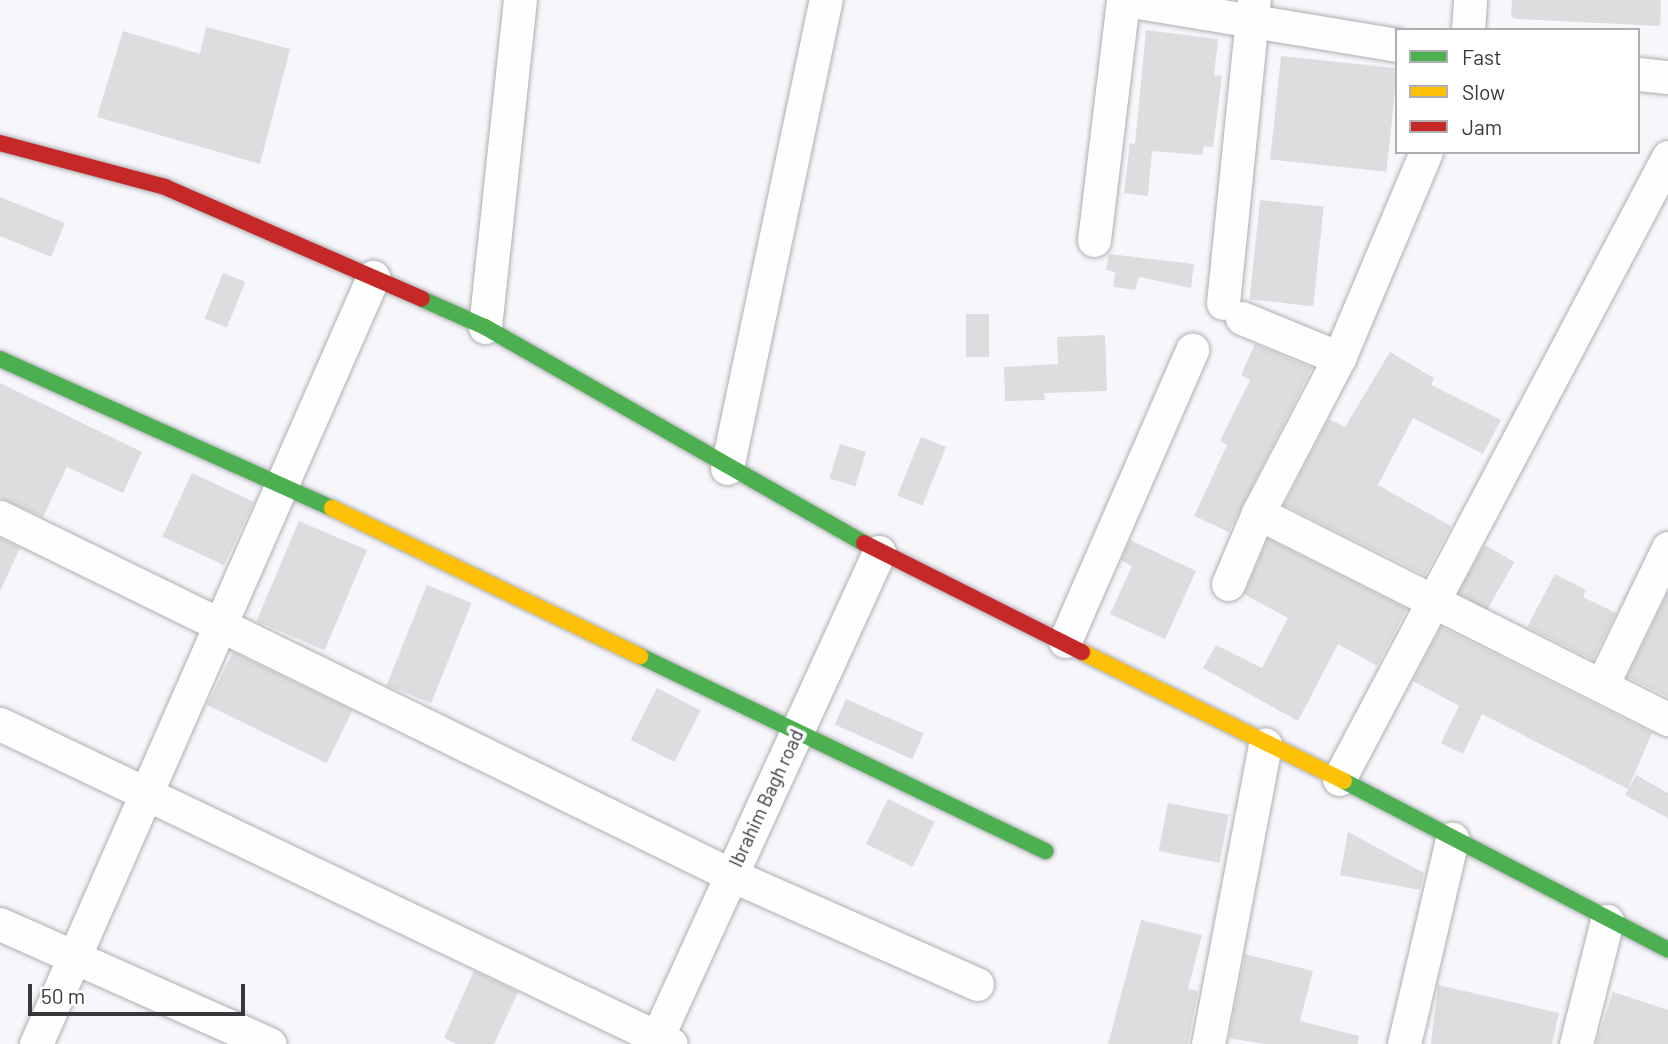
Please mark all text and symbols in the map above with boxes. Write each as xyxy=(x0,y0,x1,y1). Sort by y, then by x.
legend xyxy=(1395,28,1640,154)
text: Fast xyxy=(1462,44,1502,69)
text: Slow xyxy=(1462,79,1505,104)
text: Jam xyxy=(1462,114,1502,139)
street label: Ibrahim Bagh road xyxy=(724,725,808,871)
scale bar xyxy=(32,970,248,1014)
text: 50 m xyxy=(41,983,85,1008)

